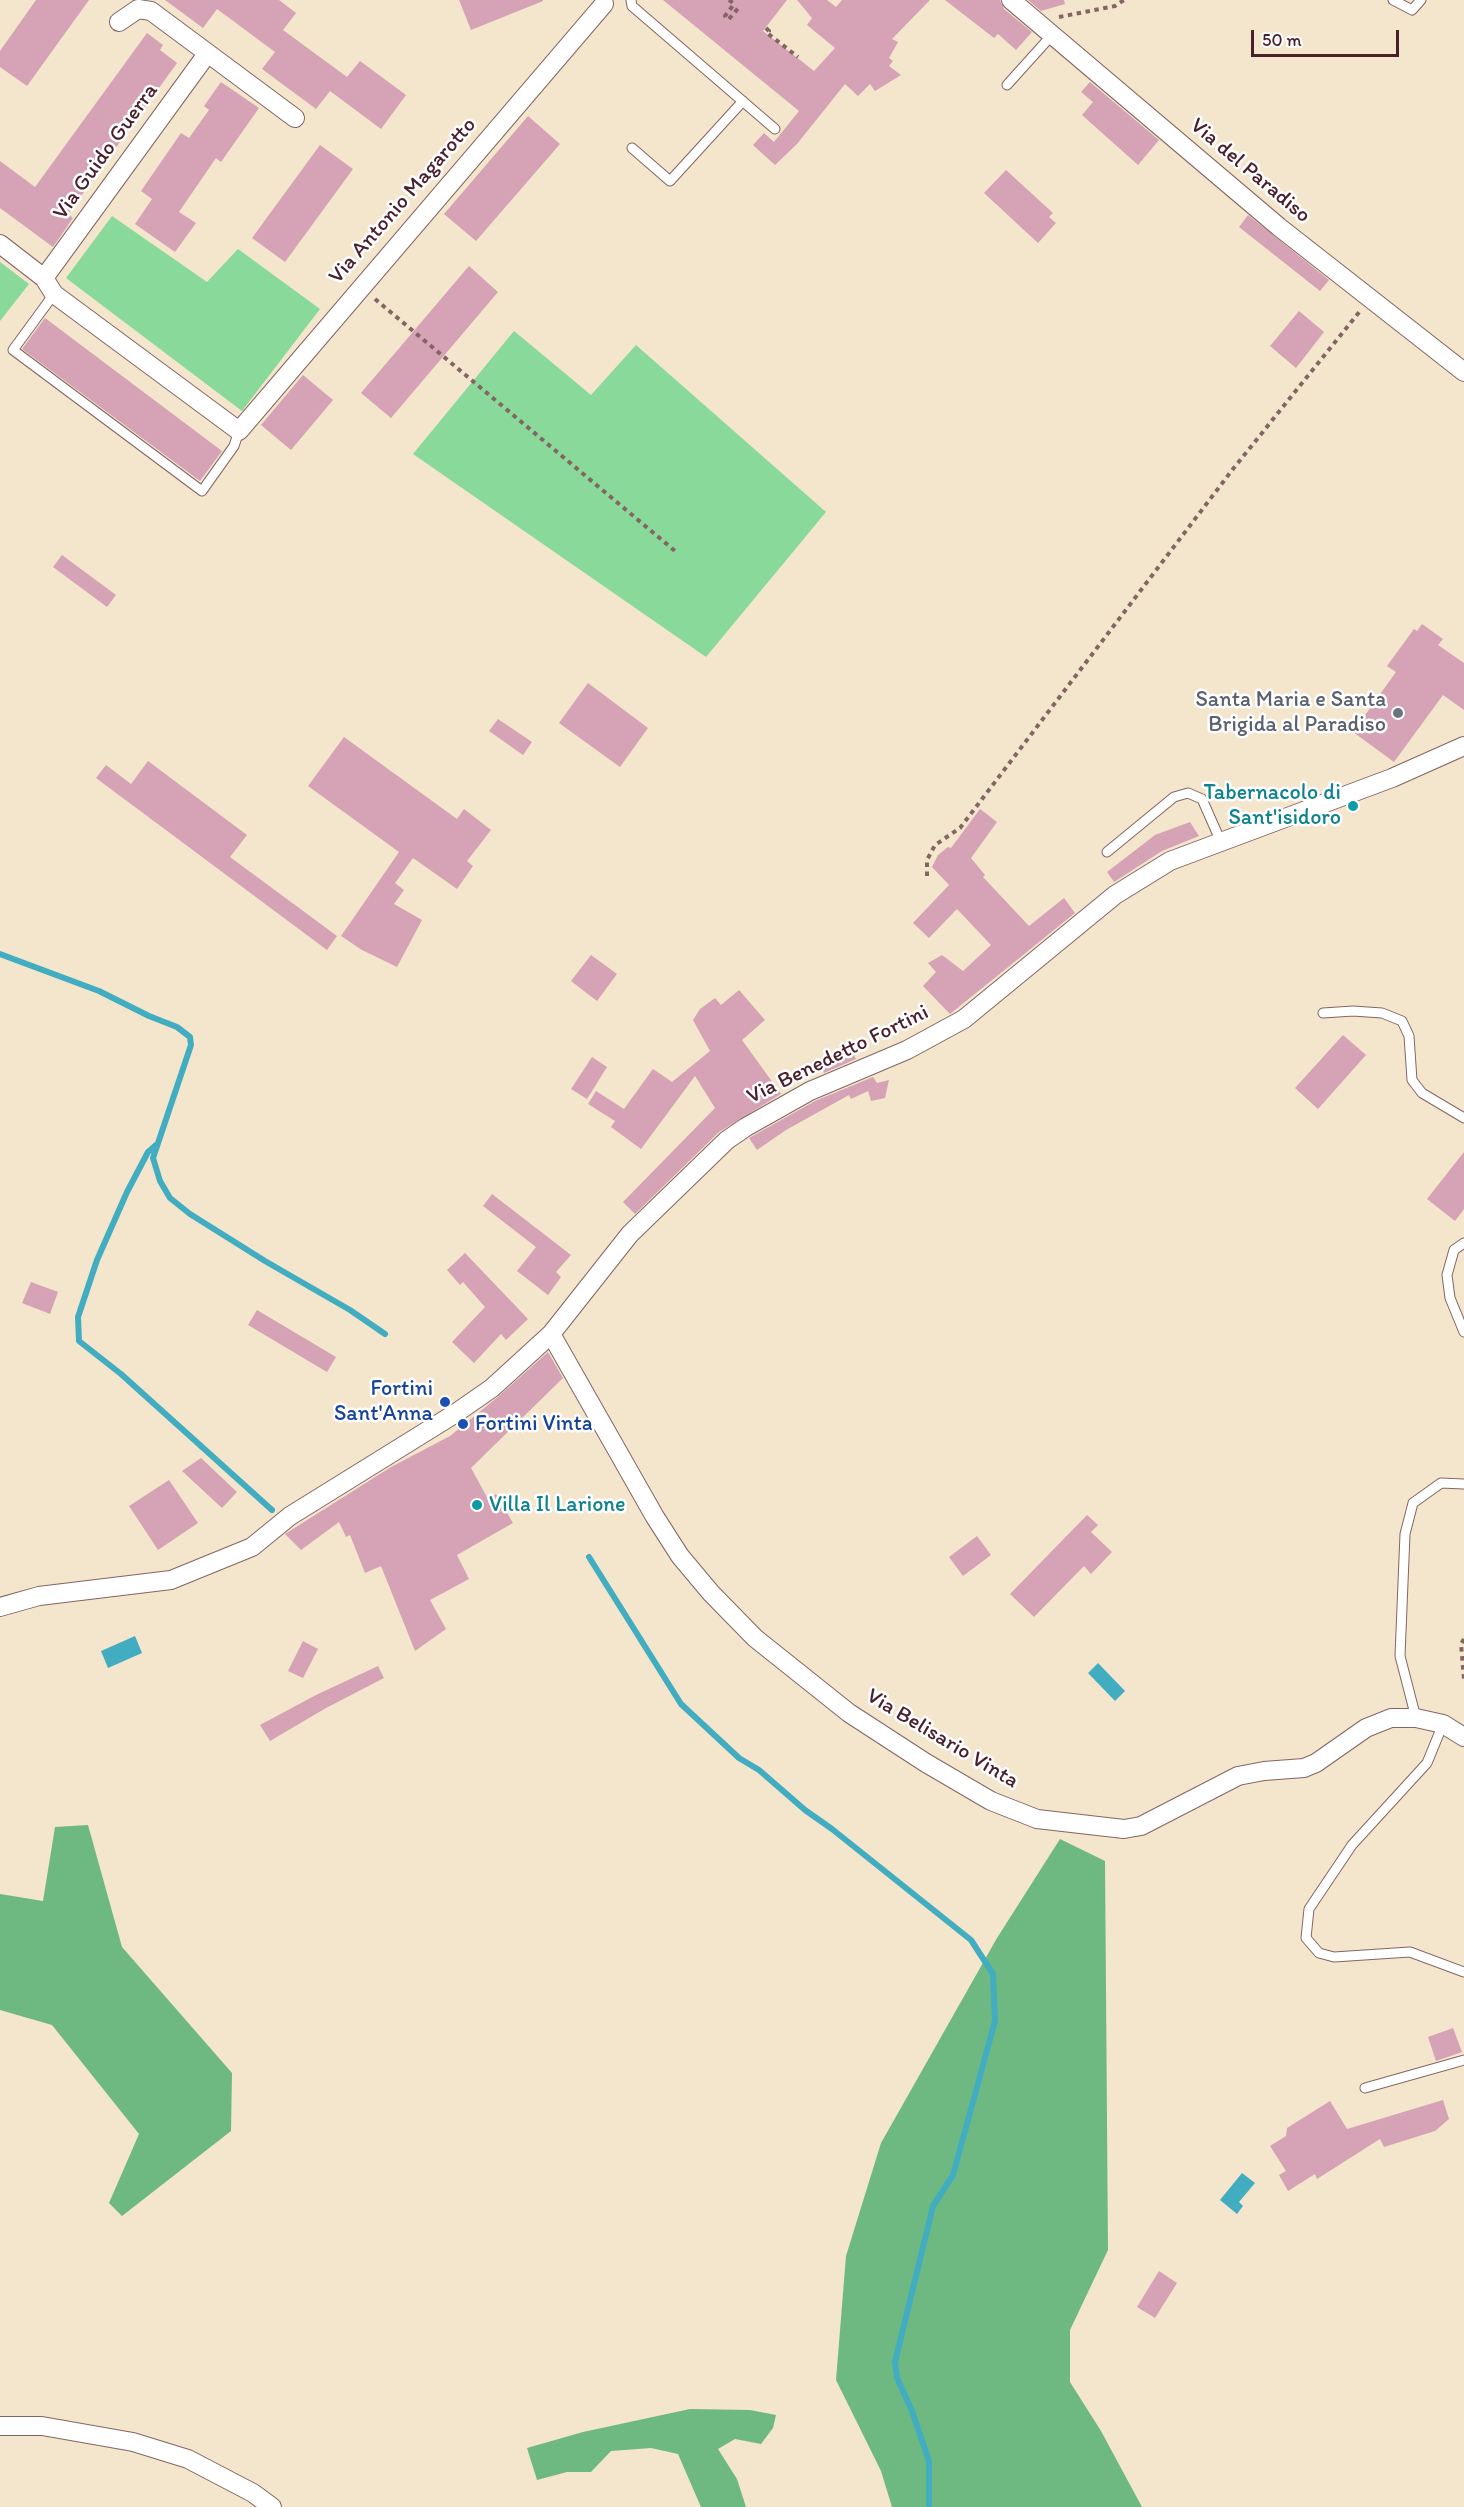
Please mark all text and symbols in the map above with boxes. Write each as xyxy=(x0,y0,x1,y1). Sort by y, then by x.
scale bar xyxy=(1254,18,1402,56)
text: 50 m xyxy=(1262,29,1302,51)
street label: Via Guido Guerra xyxy=(48,79,164,225)
street label: Via Antonio Magarotto xyxy=(324,112,482,290)
street label: Via del Paradiso xyxy=(1184,113,1316,229)
place label: Santa Maria e Santa Brigida al Paradiso xyxy=(1196,687,1386,738)
marker: Santa Maria e Santa Brigida al Paradiso xyxy=(1391,706,1405,720)
place label: Tabernacolo di Sant'isidoro xyxy=(1204,780,1341,831)
marker: Tabernacolo di Sant'isidoro xyxy=(1346,799,1360,813)
street label: Via Benedetto Fortini xyxy=(743,1000,933,1110)
place label: Fortini Sant'Anna xyxy=(334,1376,433,1428)
marker: Fortini Sant'Anna xyxy=(438,1395,452,1409)
place label: Fortini Vinta xyxy=(475,1411,593,1437)
marker: Fortini Vinta xyxy=(456,1417,470,1431)
place label: Villa Il Larione xyxy=(489,1492,626,1518)
marker: Villa Il Larione xyxy=(470,1498,484,1512)
street label: Via Belisario Vinta xyxy=(861,1683,1023,1795)

